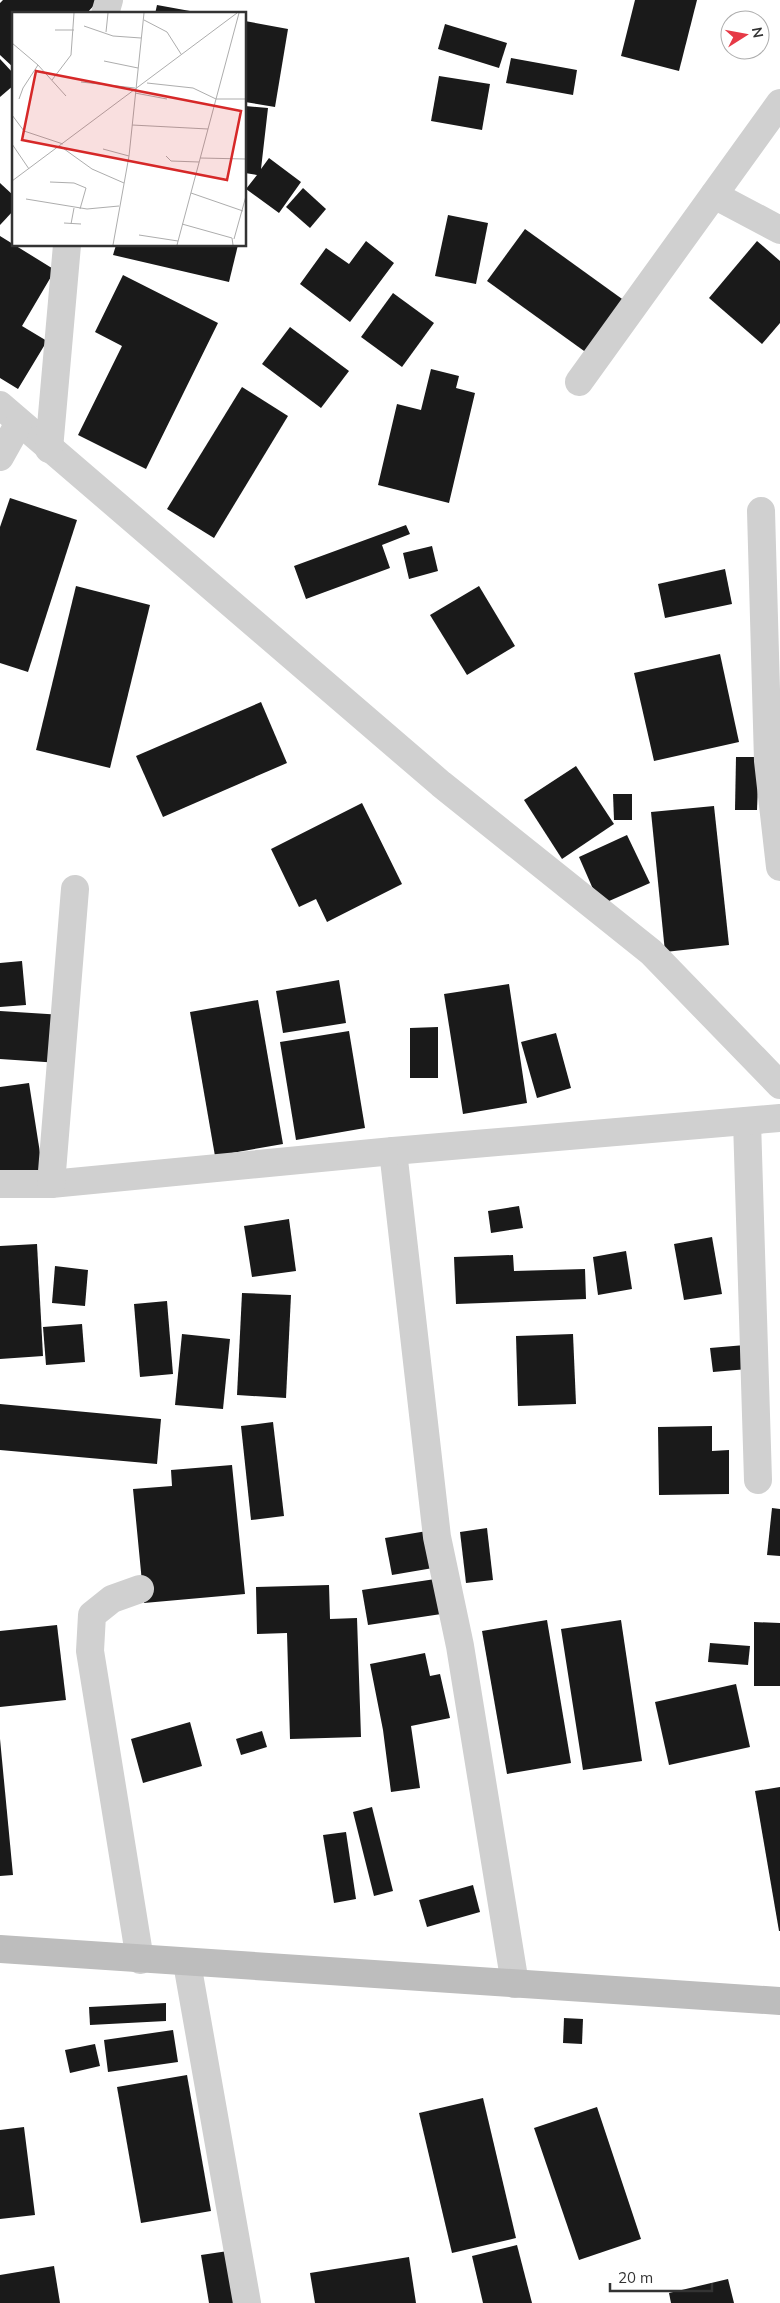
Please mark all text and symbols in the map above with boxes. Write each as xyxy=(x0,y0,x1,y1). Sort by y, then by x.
north arrow xyxy=(720,10,770,60)
inset map xyxy=(12,12,246,246)
text: N xyxy=(748,26,768,39)
scale bar xyxy=(610,2260,712,2292)
text: 20 m xyxy=(618,2268,653,2287)

